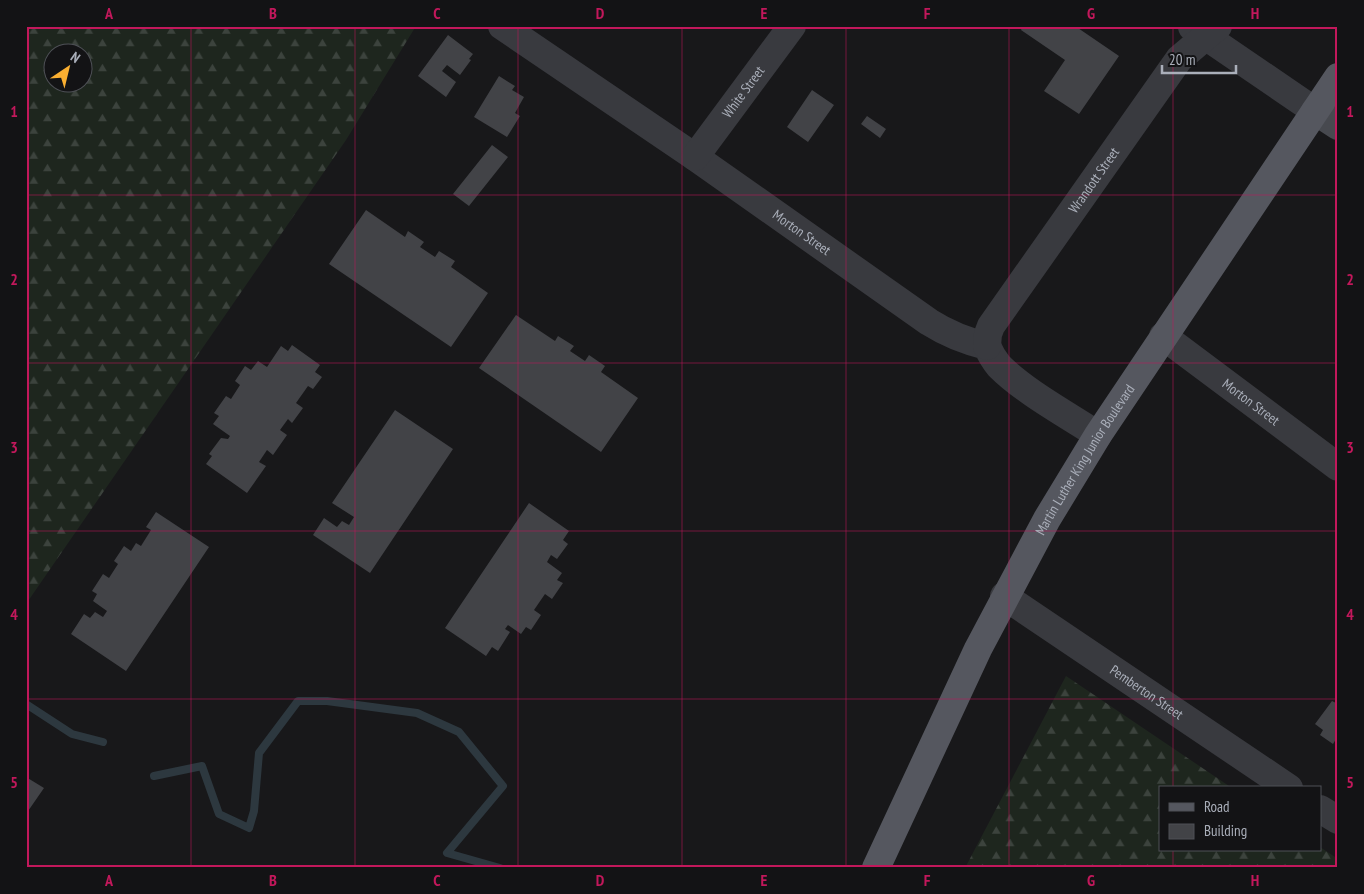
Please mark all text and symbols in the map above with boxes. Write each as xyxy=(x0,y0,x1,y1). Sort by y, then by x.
text: A xyxy=(104,3,114,23)
text: B xyxy=(269,3,277,23)
text: C xyxy=(433,3,441,23)
text: D xyxy=(596,3,605,23)
text: E xyxy=(761,3,768,23)
text: F xyxy=(924,3,931,23)
text: G xyxy=(1087,3,1095,23)
text: H xyxy=(1251,3,1259,23)
north arrow xyxy=(42,42,92,92)
scale bar xyxy=(1162,42,1235,74)
text: N xyxy=(67,48,84,67)
text: 20 m xyxy=(1169,50,1195,69)
street label: White Street xyxy=(718,62,768,121)
text: 1 xyxy=(10,101,18,121)
text: 1 xyxy=(1346,101,1354,121)
street label: Wrandott Street xyxy=(1064,144,1123,217)
street label: Morton Street xyxy=(769,206,835,259)
text: 2 xyxy=(10,269,18,289)
text: 2 xyxy=(1346,269,1354,289)
street label: Morton Street xyxy=(1219,375,1283,429)
street label: Martin Luther King Junior Boulevard xyxy=(1031,381,1138,538)
text: 3 xyxy=(10,437,18,457)
text: 3 xyxy=(1346,437,1354,457)
text: 4 xyxy=(10,604,18,624)
text: 4 xyxy=(1346,604,1354,624)
street label: Pemberton Street xyxy=(1106,661,1187,723)
text: 5 xyxy=(10,772,18,792)
text: 5 xyxy=(1346,772,1354,792)
legend xyxy=(1159,786,1322,852)
text: Road xyxy=(1204,797,1230,816)
text: Building xyxy=(1204,821,1247,840)
text: A xyxy=(104,870,114,890)
text: B xyxy=(269,870,277,890)
text: C xyxy=(433,870,441,890)
text: D xyxy=(596,870,605,890)
text: E xyxy=(761,870,768,890)
text: F xyxy=(924,870,931,890)
text: G xyxy=(1087,870,1095,890)
text: H xyxy=(1251,870,1259,890)

